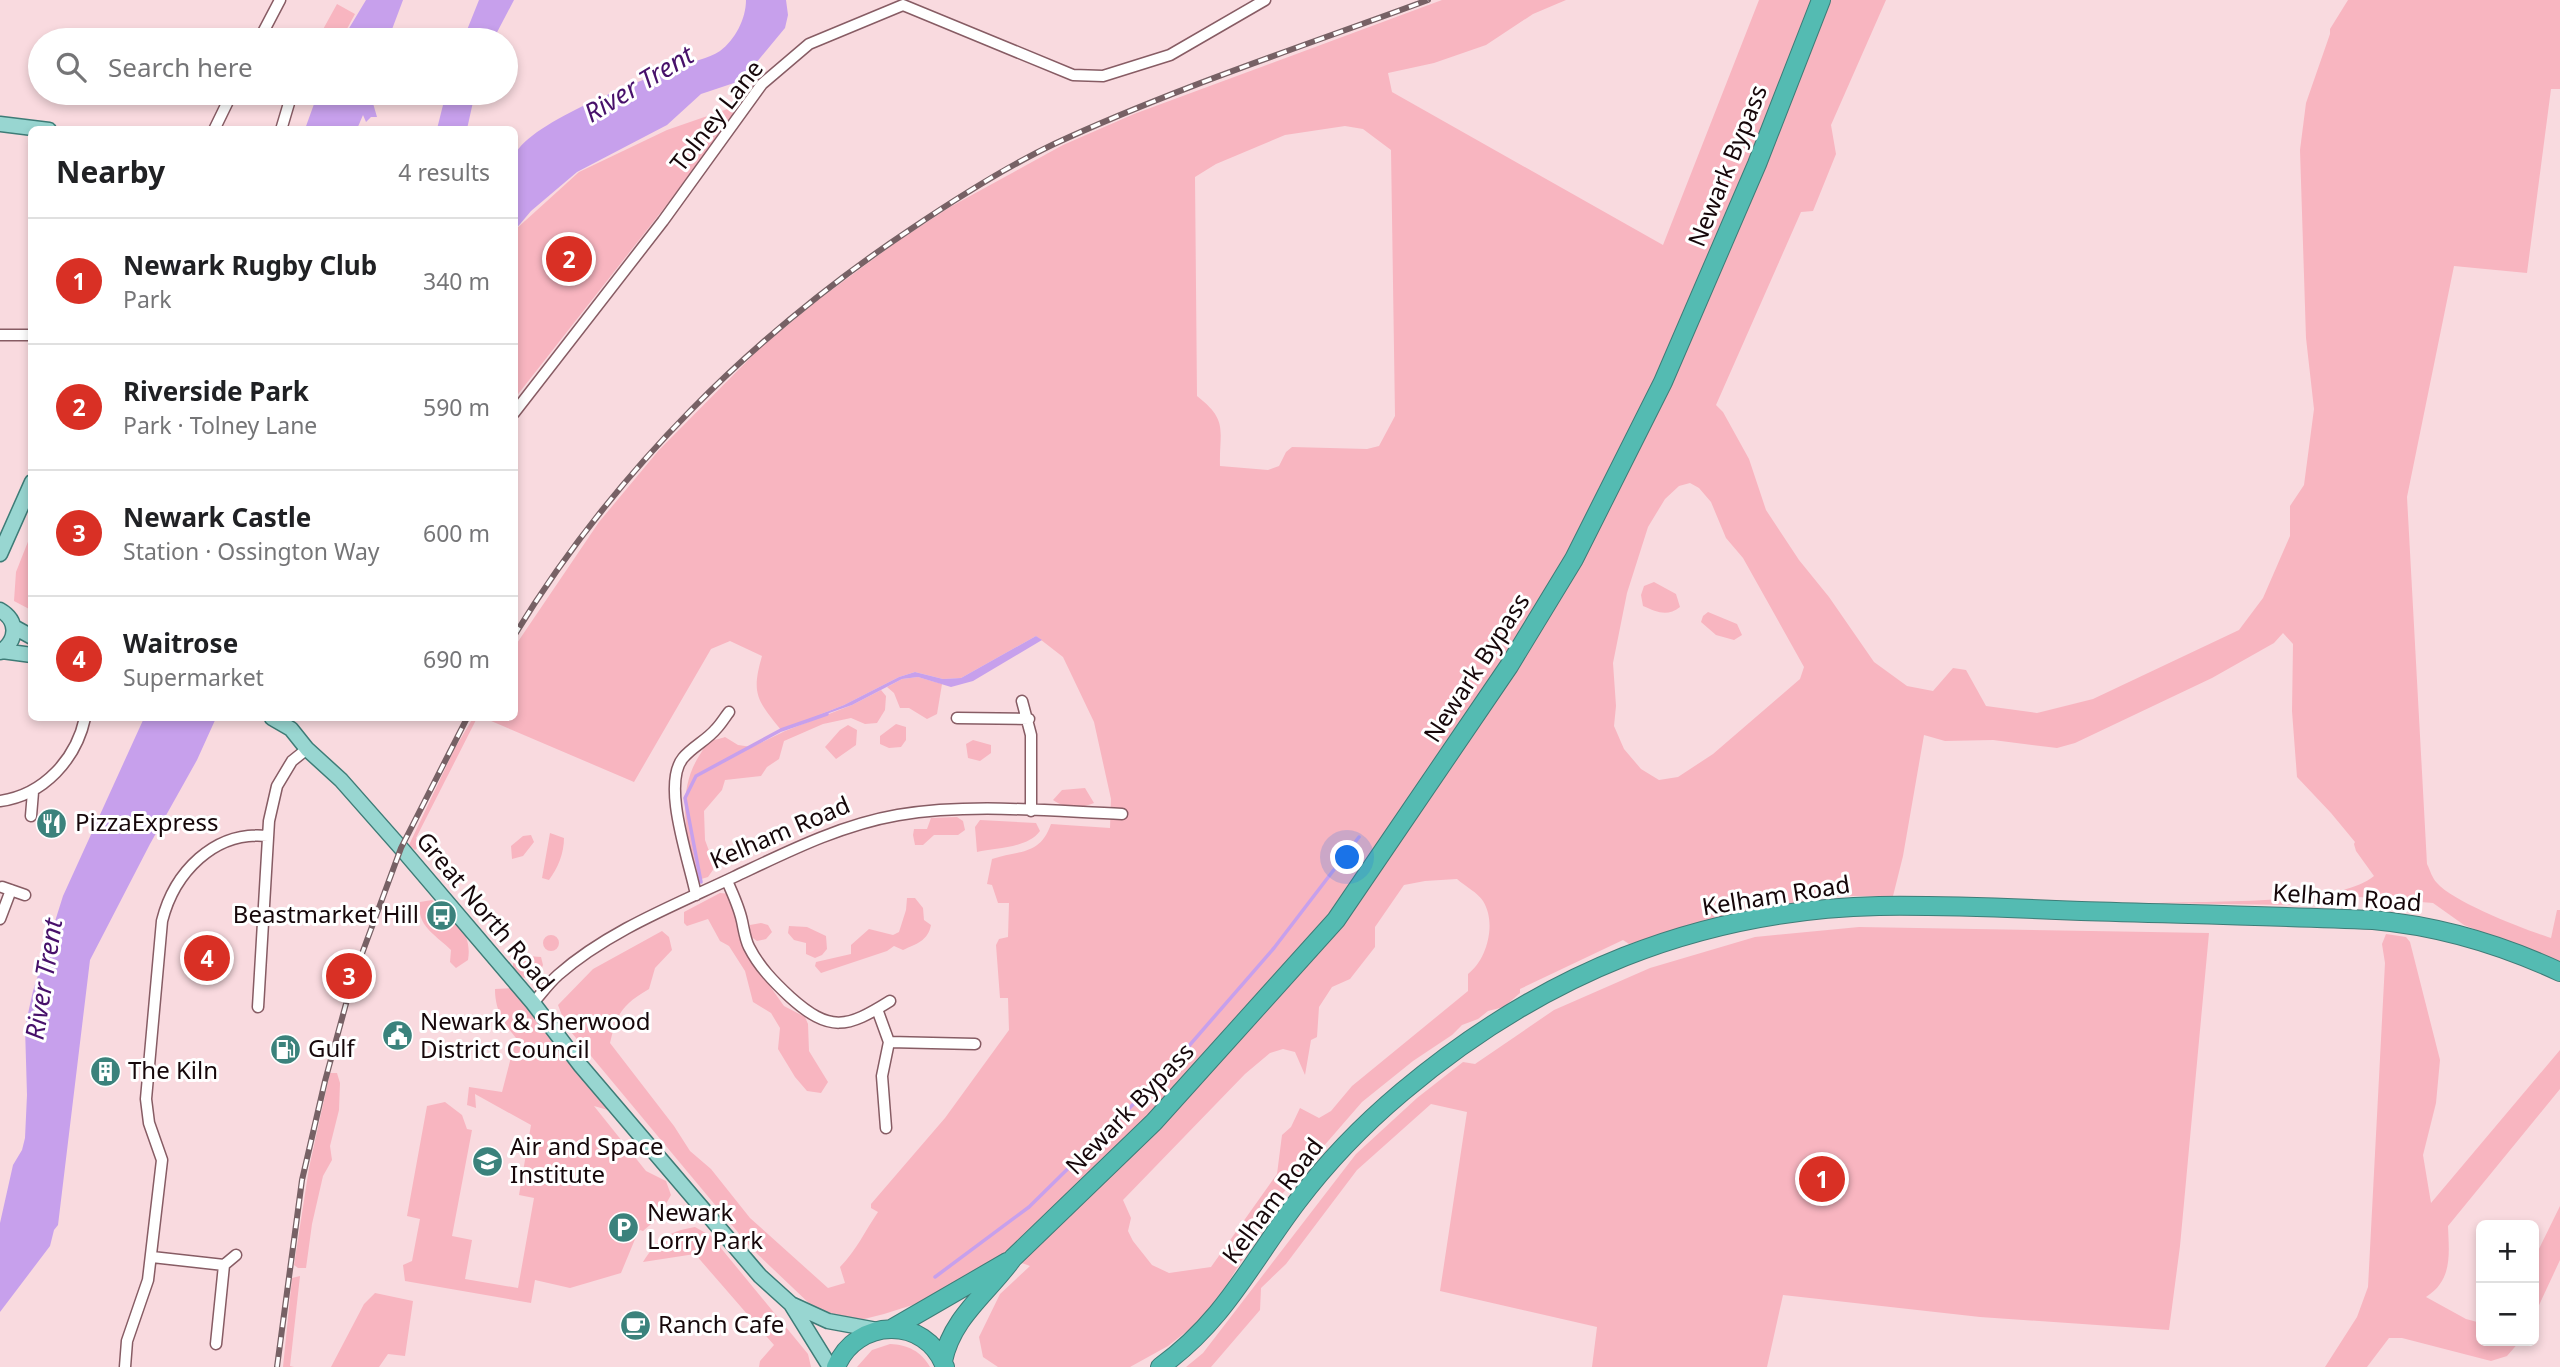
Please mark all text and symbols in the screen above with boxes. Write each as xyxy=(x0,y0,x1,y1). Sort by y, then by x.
search box xyxy=(28,28,518,105)
water label: River Trent xyxy=(577,36,701,130)
icon: search xyxy=(52,48,90,86)
text: Search here xyxy=(108,49,253,85)
street label: Tolney Lane xyxy=(662,52,770,178)
street label: Newark Bypass xyxy=(1679,80,1774,251)
text: Nearby xyxy=(56,151,165,192)
text: 4 results xyxy=(398,156,490,188)
pin: 2 xyxy=(546,233,592,285)
text: Newark Rugby Club xyxy=(123,247,377,283)
text: 1 xyxy=(72,265,86,297)
text: 340 m xyxy=(423,265,490,297)
text: Park xyxy=(123,283,172,315)
text: Riverside Park xyxy=(123,373,309,409)
text: 2 xyxy=(72,391,86,423)
text: 590 m xyxy=(423,391,490,423)
text: Park · Tolney Lane xyxy=(123,409,317,441)
text: Newark Castle xyxy=(123,499,311,535)
text: 3 xyxy=(72,517,86,549)
text: 600 m xyxy=(423,517,490,549)
text: Station · Ossington Way xyxy=(123,535,380,567)
street label: Newark Bypass xyxy=(1415,586,1536,748)
text: Waitrose xyxy=(123,625,238,661)
text: 4 xyxy=(72,643,86,675)
text: 690 m xyxy=(423,643,490,675)
text: Supermarket xyxy=(123,661,264,693)
street label: Kelham Road xyxy=(704,787,855,876)
place label: PizzaExpress xyxy=(75,805,219,838)
restaurant icon: PizzaExpress xyxy=(35,806,69,840)
street label: Great North Road xyxy=(410,824,563,998)
your location xyxy=(1330,840,1364,874)
street label: Kelham Road xyxy=(1699,867,1852,922)
street label: Kelham Road xyxy=(2272,875,2423,918)
place label: Beastmarket Hill xyxy=(233,897,419,930)
bus stop icon: Beastmarket Hill xyxy=(425,898,459,932)
water label: River Trent xyxy=(16,914,71,1042)
pin: 4 xyxy=(184,932,230,984)
pin: 3 xyxy=(326,950,372,1002)
place label: Newark & Sherwood District Council xyxy=(420,1004,651,1065)
public building icon: Newark & Sherwood District Council xyxy=(380,1019,414,1053)
place label: Gulf xyxy=(308,1031,356,1064)
fuel station icon: Gulf xyxy=(268,1032,302,1066)
street label: Newark Bypass xyxy=(1057,1035,1200,1181)
place label: The Kiln xyxy=(128,1053,218,1086)
building icon: The Kiln xyxy=(88,1054,122,1088)
place label: Air and Space Institute xyxy=(510,1129,663,1190)
street label: Kelham Road xyxy=(1214,1131,1330,1270)
school or university icon: Air and Space Institute xyxy=(470,1144,504,1178)
pin: 1 xyxy=(1799,1153,1845,1205)
place label: Newark Lorry Park xyxy=(647,1195,763,1256)
parking icon: Newark Lorry Park xyxy=(607,1210,641,1244)
map controls xyxy=(2476,1220,2539,1346)
button: + xyxy=(2476,1220,2539,1283)
button: − xyxy=(2476,1283,2539,1346)
place label: Ranch Cafe xyxy=(658,1307,784,1340)
cafe icon: Ranch Cafe xyxy=(618,1308,652,1342)

